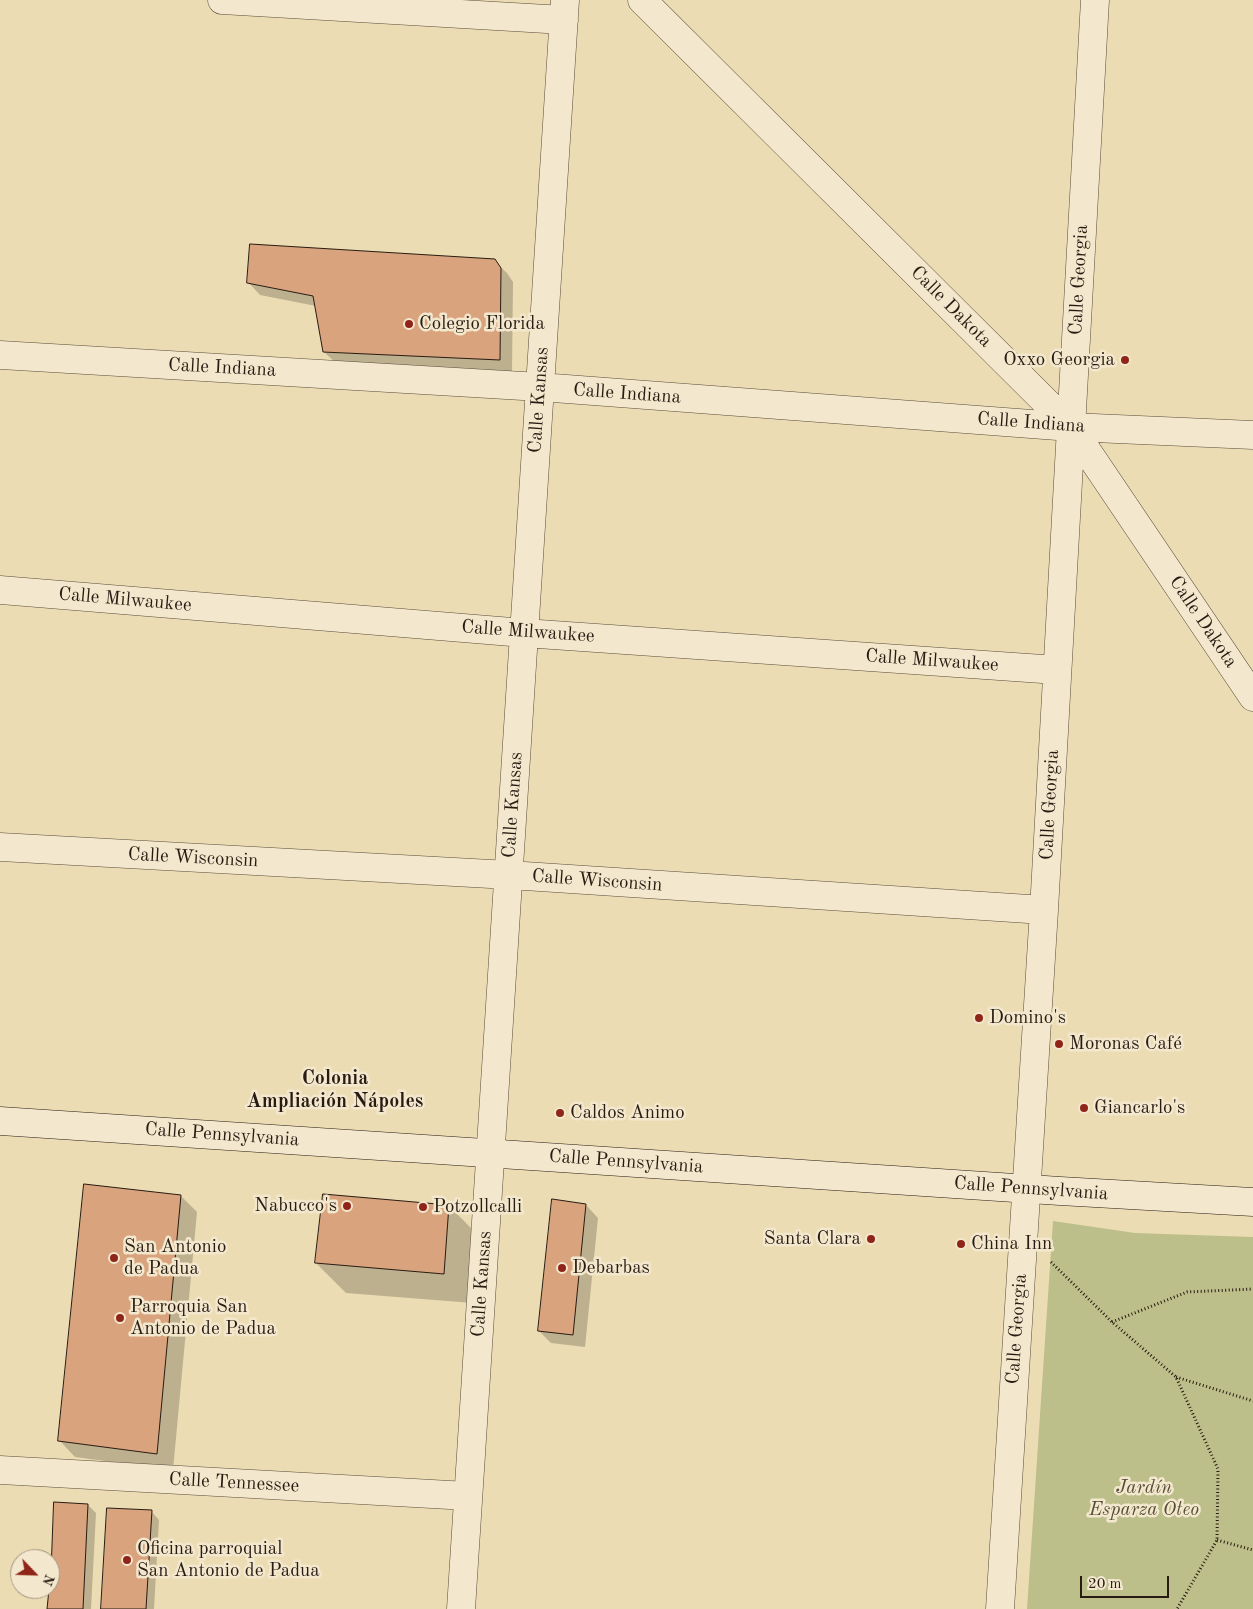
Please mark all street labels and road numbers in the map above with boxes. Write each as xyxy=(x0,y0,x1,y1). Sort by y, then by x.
street label: Calle Georgia xyxy=(1065,224,1093,336)
street label: Calle Dakota xyxy=(905,261,997,353)
street label: Calle Kansas xyxy=(524,346,554,454)
street label: Calle Indiana xyxy=(167,354,277,382)
street label: Calle Indiana xyxy=(572,379,682,409)
street label: Calle Indiana xyxy=(976,408,1086,438)
street label: Calle Dakota xyxy=(1164,572,1242,672)
street label: Calle Milwaukee xyxy=(57,583,193,617)
street label: Calle Milwaukee xyxy=(461,616,595,648)
street label: Calle Milwaukee xyxy=(865,645,999,677)
street label: Calle Georgia xyxy=(1036,749,1064,861)
street label: Calle Kansas xyxy=(498,751,528,859)
street label: Calle Wisconsin xyxy=(127,843,259,873)
street label: Calle Wisconsin xyxy=(531,865,663,897)
street label: Calle Pennsylvania xyxy=(144,1118,300,1152)
street label: Calle Pennsylvania xyxy=(548,1145,704,1179)
street label: Calle Pennsylvania xyxy=(953,1172,1109,1206)
street label: Calle Kansas xyxy=(467,1230,497,1338)
street label: Calle Georgia xyxy=(1002,1273,1032,1385)
street label: Calle Tennessee xyxy=(168,1468,300,1498)

